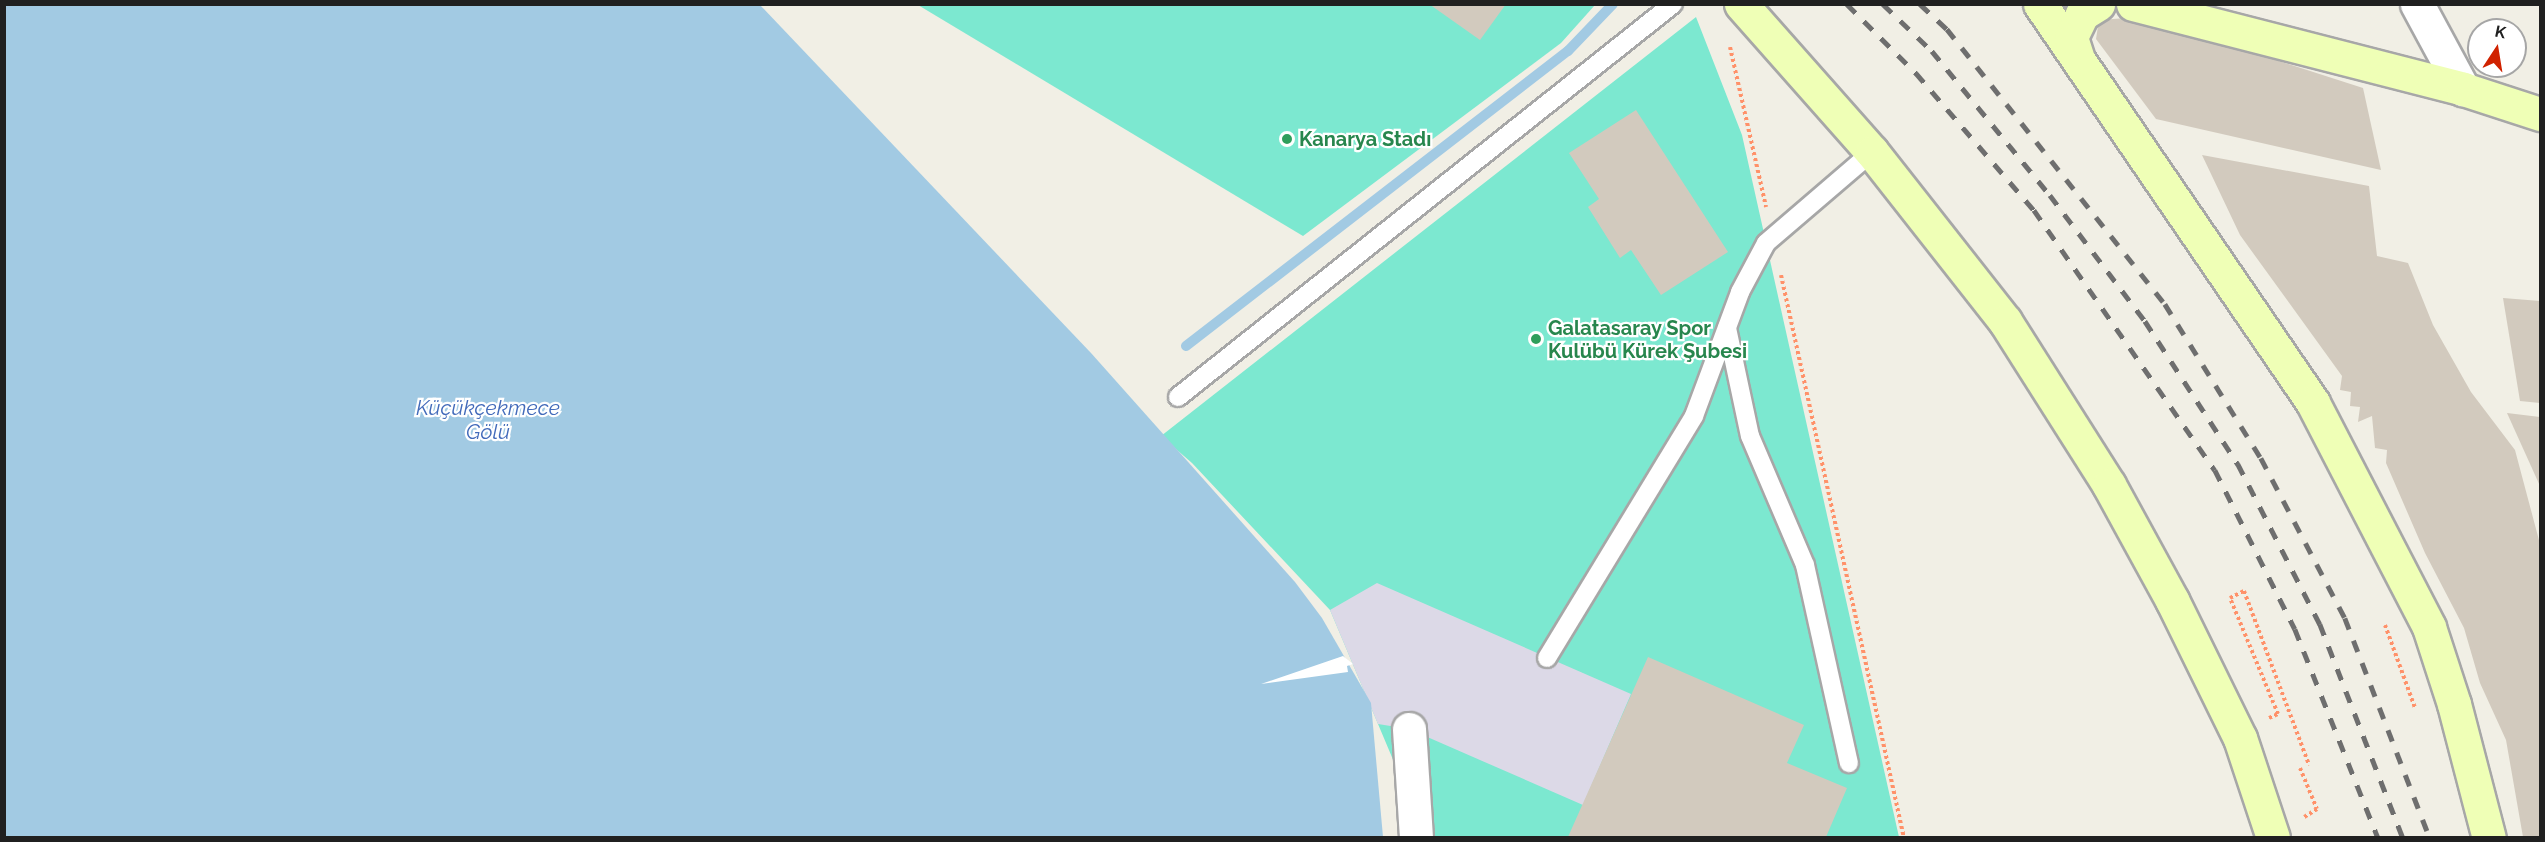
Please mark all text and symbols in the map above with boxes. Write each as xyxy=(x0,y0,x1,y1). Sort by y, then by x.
north arrow xyxy=(2467,18,2527,78)
text: K xyxy=(2493,21,2508,42)
place label: Kanarya Stadı xyxy=(1299,127,1431,151)
marker: Kanarya Stadı xyxy=(1280,132,1294,146)
place label: Galatasaray Spor Kulübü Kürek Şubesi xyxy=(1548,316,1747,363)
marker: Galatasaray Spor Kulübü Kürek Şubesi xyxy=(1529,332,1543,346)
water label: Küçükçekmece Gölü xyxy=(416,395,560,445)

